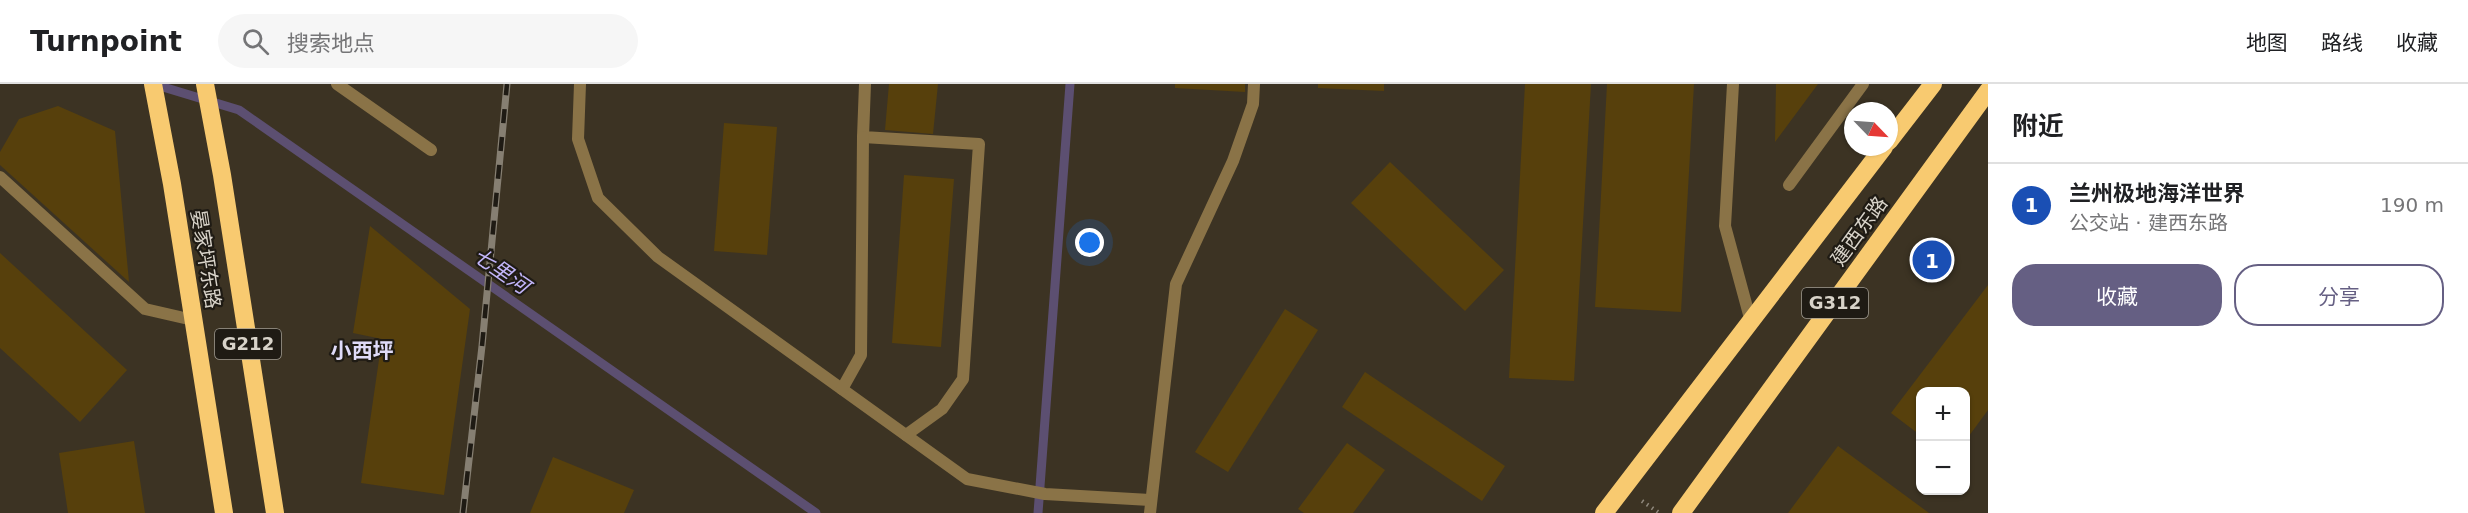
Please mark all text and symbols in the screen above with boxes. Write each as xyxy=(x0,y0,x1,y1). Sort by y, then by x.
search box xyxy=(218,14,638,68)
text: Turnpoint xyxy=(30,25,182,58)
icon: search xyxy=(239,25,272,58)
text: 搜索地点 xyxy=(287,31,375,56)
text: 地图 xyxy=(2246,31,2288,55)
text: 路线 xyxy=(2321,31,2363,55)
text: 收藏 xyxy=(2396,31,2438,55)
north arrow xyxy=(1844,102,1898,156)
text: 附近 xyxy=(2012,111,2064,141)
text: 兰州极地海洋世界 xyxy=(2069,181,2245,206)
street label: 建西东路 xyxy=(1826,192,1892,270)
text: 1 xyxy=(2025,193,2038,217)
text: 190 m xyxy=(2380,193,2444,217)
street label: 晏家坪东路 xyxy=(186,208,226,310)
text: 公交站 · 建西东路 xyxy=(2069,211,2228,235)
your location xyxy=(1075,228,1104,257)
pin: 1 xyxy=(1912,238,1952,282)
water label: 七里河 xyxy=(468,243,537,301)
button: 收藏 xyxy=(2012,264,2222,326)
button: 分享 xyxy=(2234,264,2444,326)
road number: G312 xyxy=(1802,288,1868,318)
road number: G212 xyxy=(215,329,281,359)
district label: 小西坪 xyxy=(331,339,394,363)
map controls xyxy=(1916,387,1970,495)
button: + xyxy=(1916,387,1970,441)
button: − xyxy=(1916,441,1970,495)

